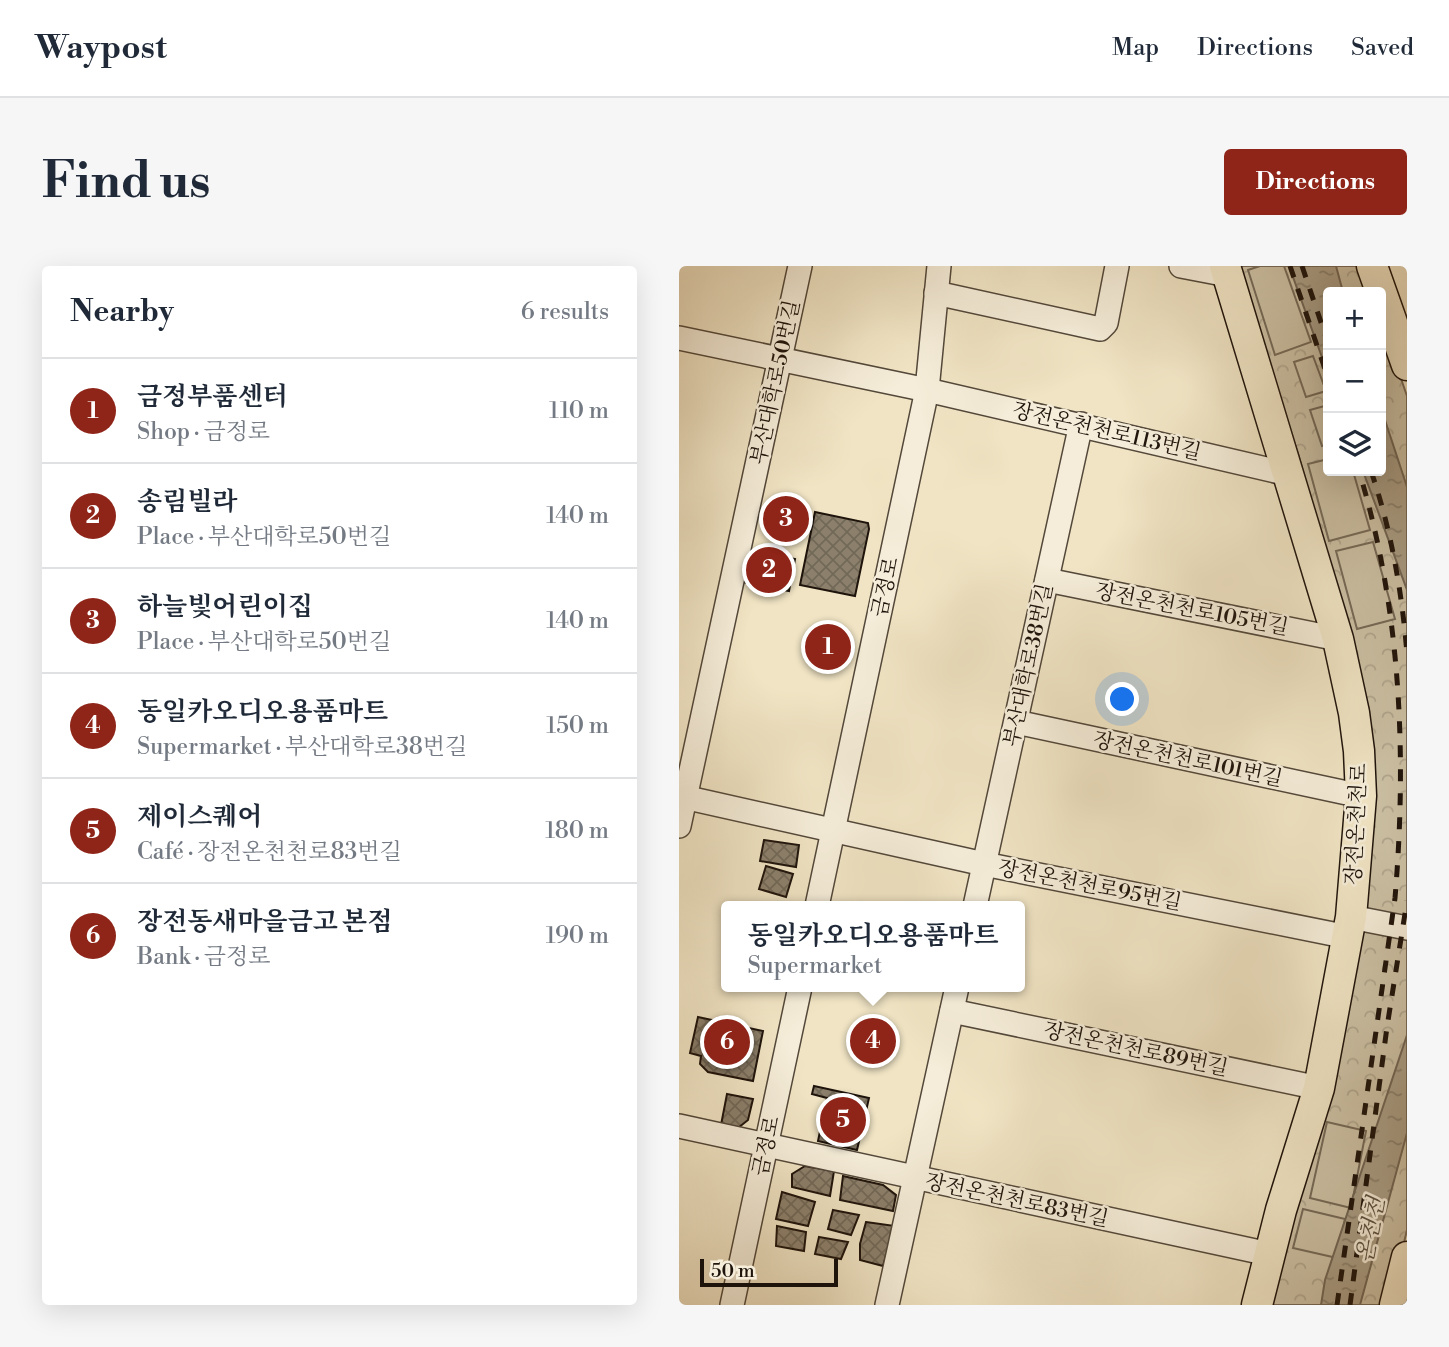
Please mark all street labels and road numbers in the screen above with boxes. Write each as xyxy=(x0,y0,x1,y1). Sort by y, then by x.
street label: 부산대학로50번길 xyxy=(746,298,806,467)
street label: 장전온천천로113번길 xyxy=(1010,398,1204,466)
street label: 금정로 xyxy=(867,555,905,620)
street label: 장전온천천로105번길 xyxy=(1093,579,1291,641)
street label: 부산대학로38번길 xyxy=(999,581,1059,749)
street label: 장전온천천로101번길 xyxy=(1091,727,1285,793)
street label: 장전온천천로 xyxy=(1341,763,1373,886)
street label: 장전온천천로95번길 xyxy=(996,855,1184,917)
street label: 장전온천천로89번길 xyxy=(1041,1018,1230,1082)
street label: 금정로 xyxy=(748,1114,786,1179)
street label: 장전온천천로83번길 xyxy=(923,1169,1111,1233)

